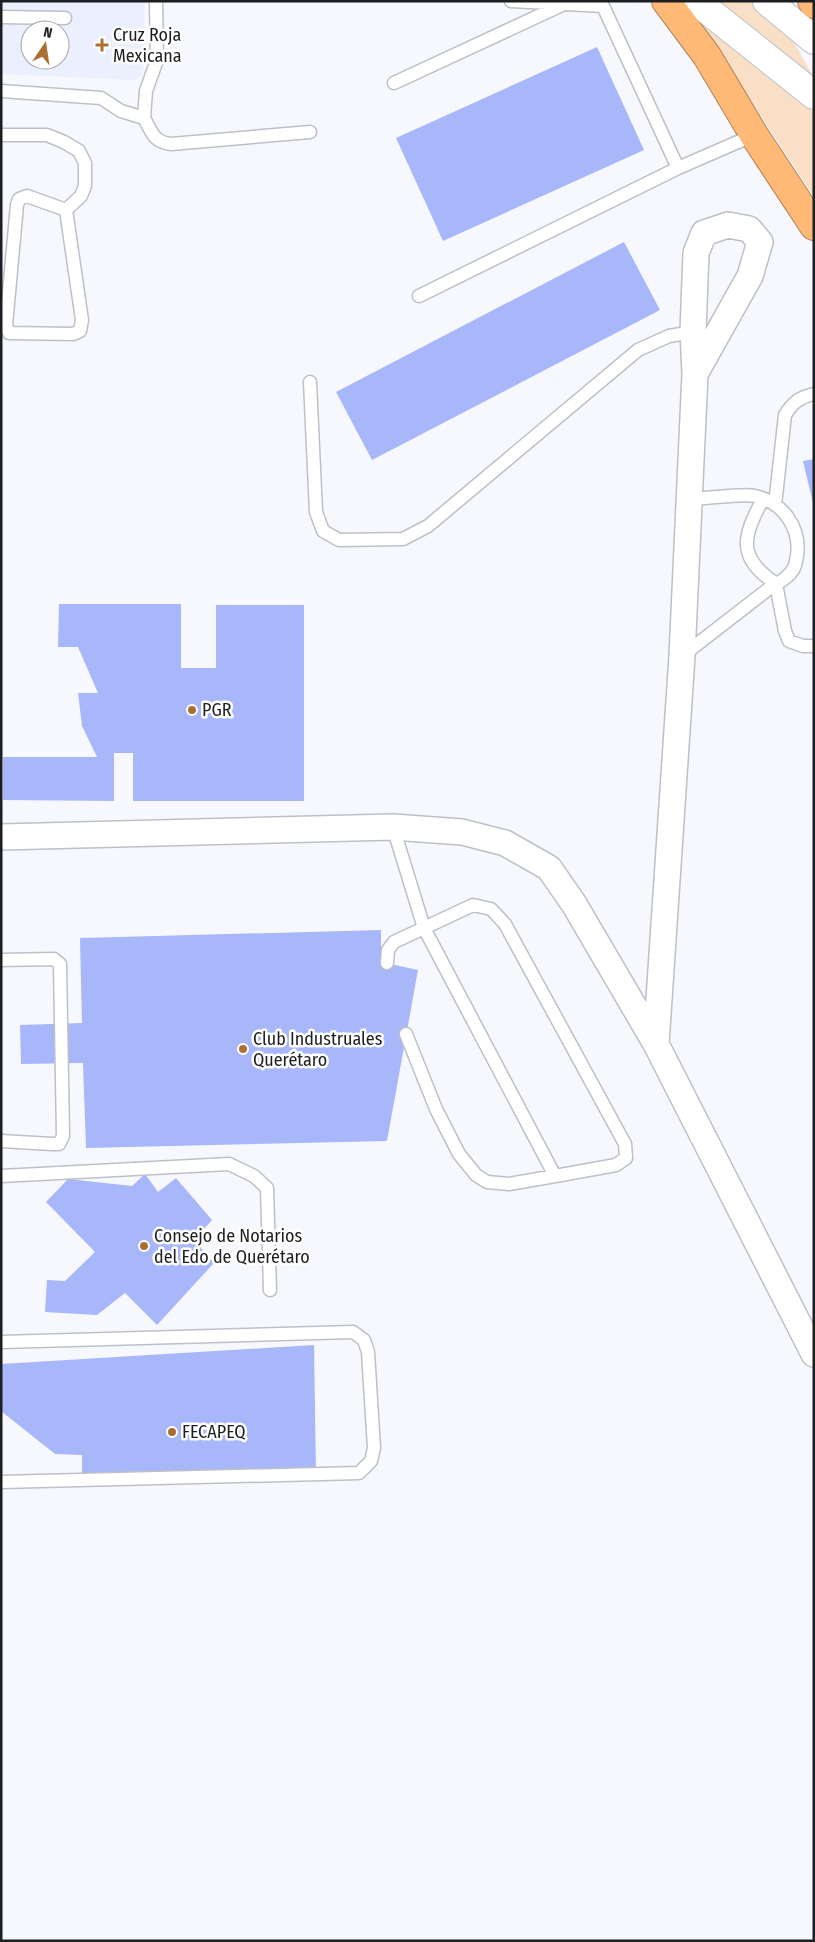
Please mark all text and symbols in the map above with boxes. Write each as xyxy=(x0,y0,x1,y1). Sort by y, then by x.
north arrow xyxy=(20,20,70,70)
text: N xyxy=(42,24,54,42)
place label: Cruz Roja Mexicana xyxy=(113,24,182,67)
marker: Cruz Roja Mexicana xyxy=(95,38,109,52)
place label: PGR xyxy=(202,699,232,721)
marker: PGR xyxy=(186,704,198,716)
place label: Club Industruales Querétaro xyxy=(253,1028,383,1071)
marker: Club Industruales Querétaro xyxy=(237,1043,249,1055)
place label: Consejo de Notarios del Edo de Querétaro xyxy=(154,1225,310,1268)
marker: Consejo de Notarios del Edo de Querétaro xyxy=(138,1240,150,1252)
place label: FECAPEQ xyxy=(182,1421,246,1443)
marker: FECAPEQ xyxy=(166,1426,178,1438)

